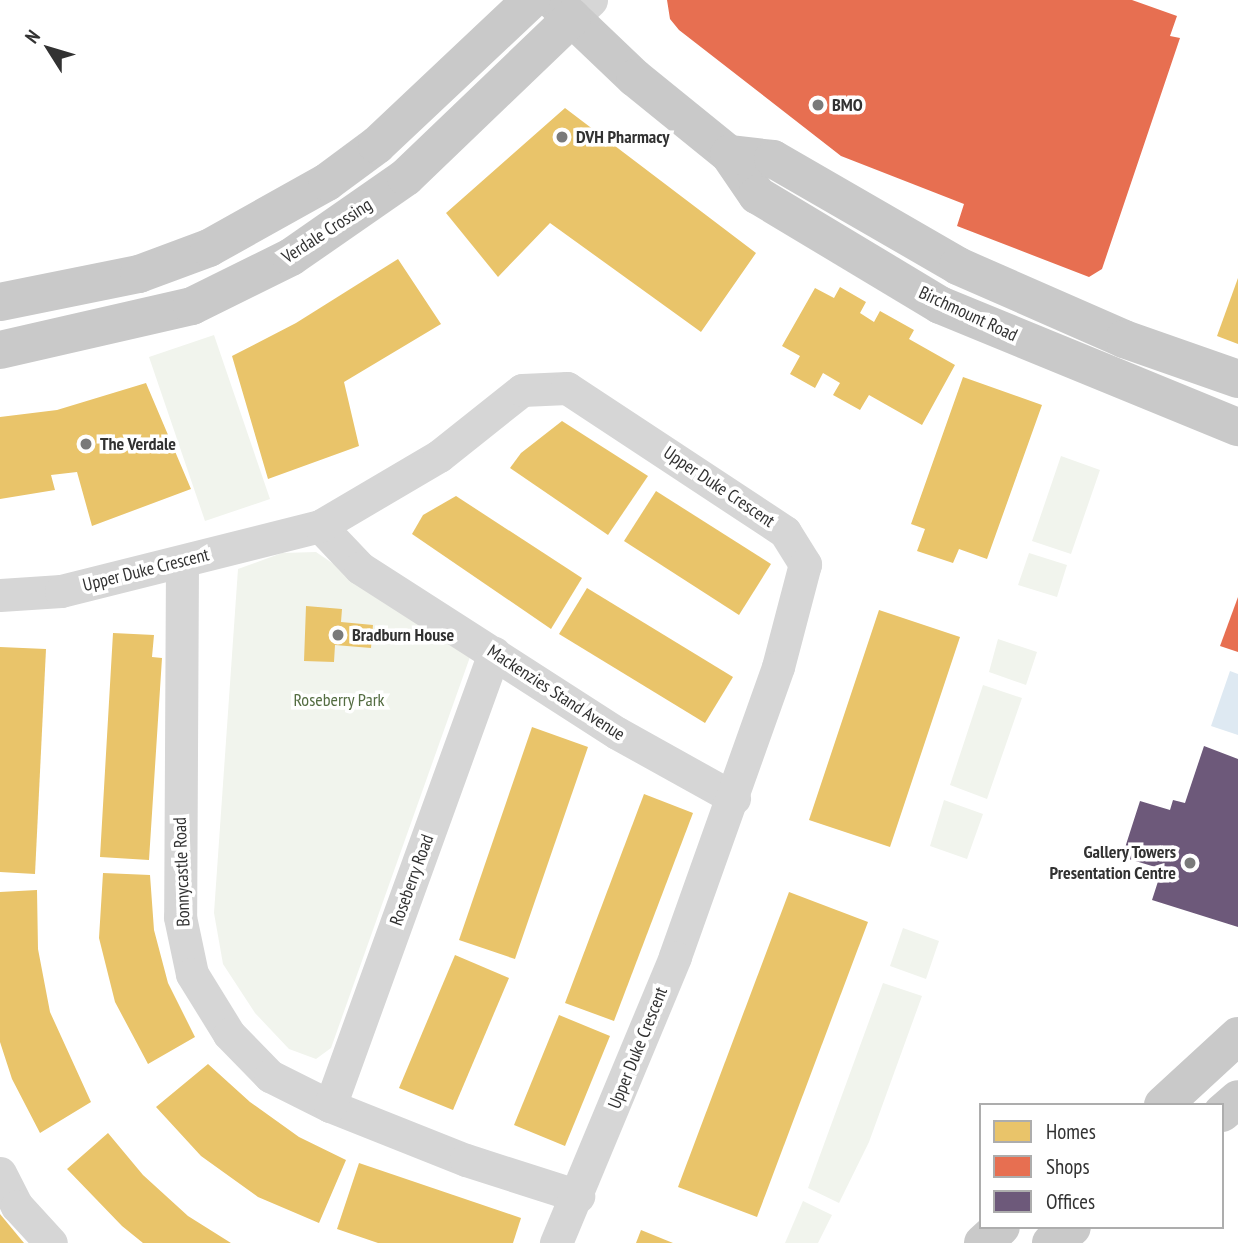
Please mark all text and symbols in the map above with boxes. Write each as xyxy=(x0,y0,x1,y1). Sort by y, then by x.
north arrow xyxy=(14,14,84,84)
text: N xyxy=(20,25,45,48)
place label: BMO xyxy=(832,94,863,116)
marker: BMO xyxy=(810,97,826,113)
place label: DVH Pharmacy xyxy=(576,126,670,148)
marker: DVH Pharmacy xyxy=(554,129,570,145)
street label: Verdale Crossing xyxy=(278,194,376,268)
street label: Birchmount Road xyxy=(915,282,1021,346)
place label: The Verdale xyxy=(100,433,176,455)
marker: The Verdale xyxy=(78,436,94,452)
street label: Upper Duke Crescent xyxy=(659,442,779,532)
street label: Upper Duke Crescent xyxy=(81,544,211,596)
place label: Bradburn House xyxy=(352,624,454,646)
marker: Bradburn House xyxy=(330,627,346,643)
street label: Mackenzies Stand Avenue xyxy=(483,640,629,746)
park label: Roseberry Park xyxy=(293,689,385,711)
street label: Bonnycastle Road xyxy=(169,817,195,927)
street label: Roseberry Road xyxy=(385,831,439,929)
place label: Gallery Towers Presentation Centre xyxy=(1049,842,1176,884)
marker: Gallery Towers Presentation Centre xyxy=(1182,855,1198,871)
street label: Upper Duke Crescent xyxy=(604,984,672,1112)
legend xyxy=(979,1103,1224,1229)
text: Homes xyxy=(1046,1118,1096,1145)
text: Shops xyxy=(1046,1153,1090,1180)
text: Offices xyxy=(1046,1188,1095,1215)

